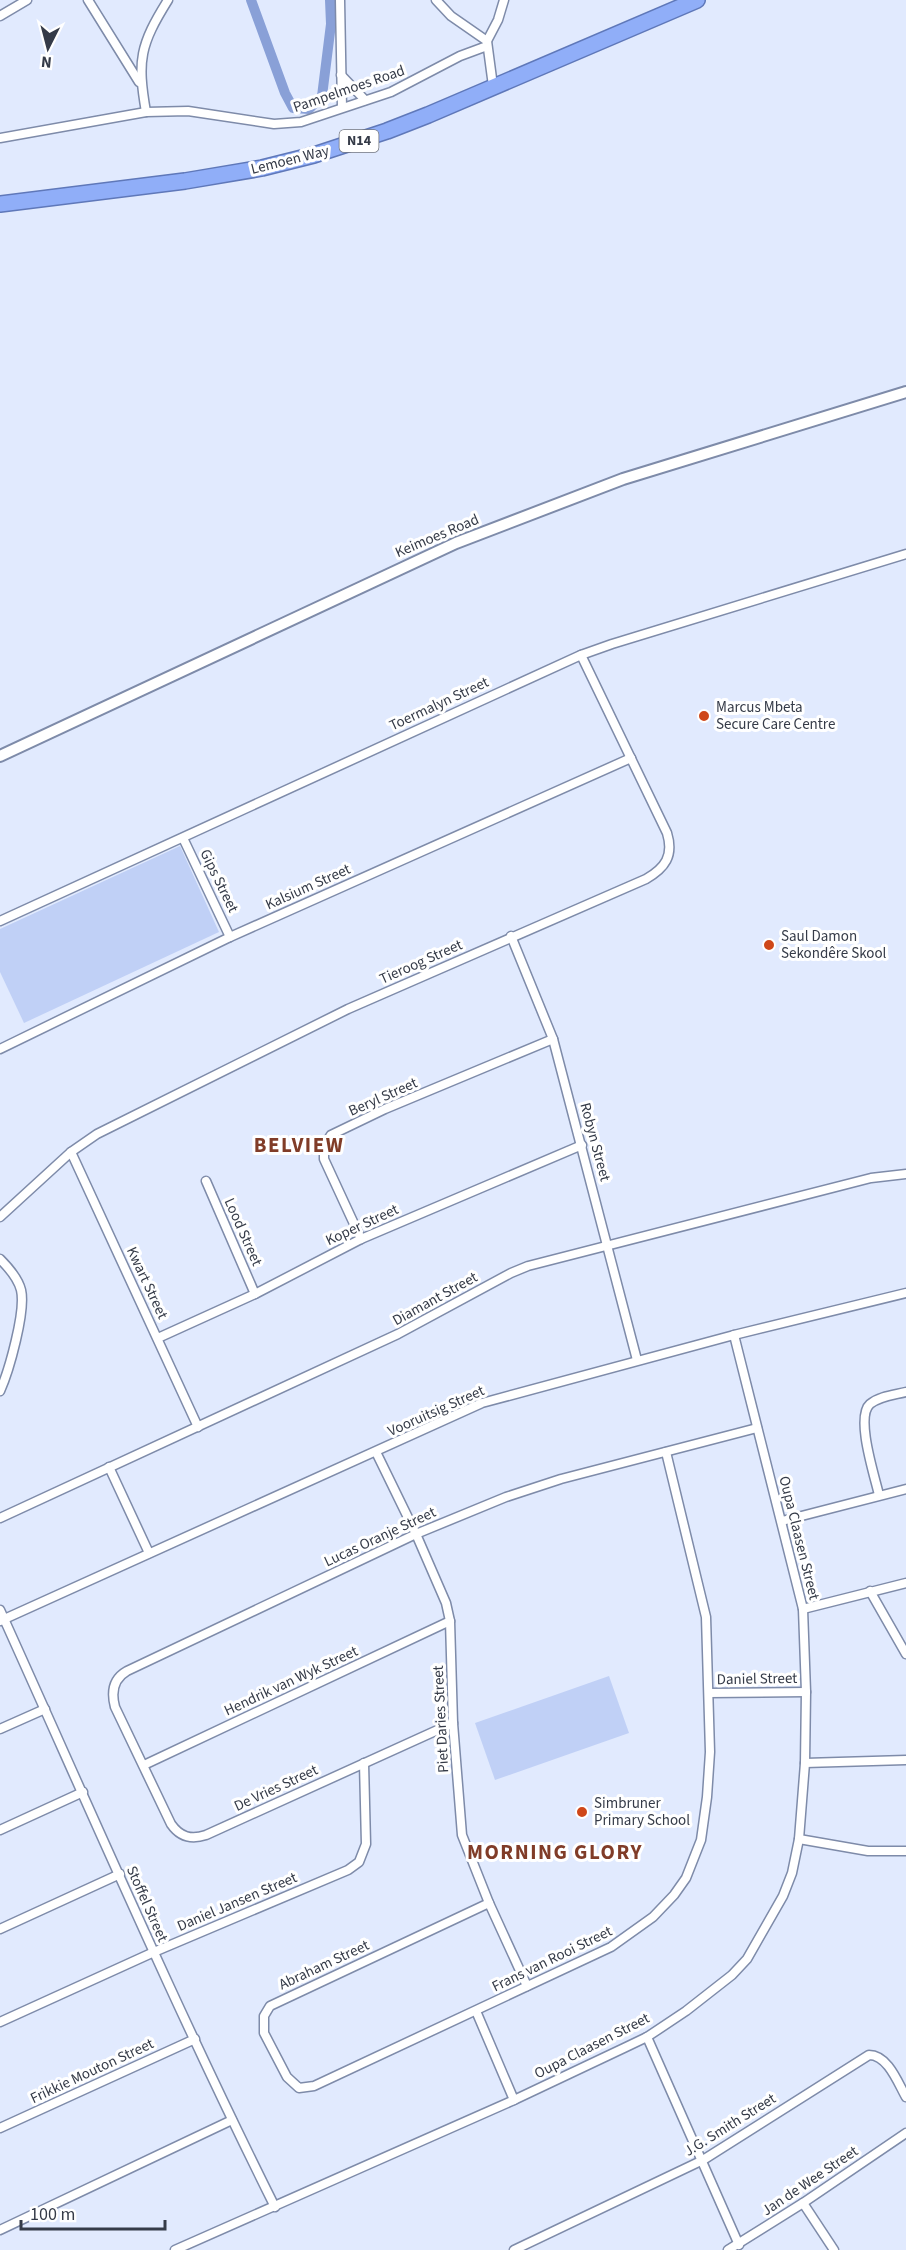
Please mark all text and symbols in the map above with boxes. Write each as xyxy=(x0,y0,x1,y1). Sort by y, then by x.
north arrow xyxy=(18,18,78,78)
text: N xyxy=(40,50,53,73)
street label: Pampelmoes Road xyxy=(290,60,408,118)
road number: N14 xyxy=(340,130,378,152)
street label: Lemoen Way xyxy=(249,140,331,180)
street label: Keimoes Road xyxy=(392,509,482,563)
street label: Toermalyn Street xyxy=(386,672,492,736)
place label: Marcus Mbeta Secure Care Centre xyxy=(716,697,835,735)
marker: Marcus Mbeta Secure Care Centre xyxy=(697,709,711,723)
street label: Gips Street xyxy=(195,846,243,916)
street label: Kalsium Street xyxy=(262,859,354,915)
place label: Saul Damon Sekondêre Skool xyxy=(781,926,887,964)
street label: Tieroog Street xyxy=(376,934,466,990)
marker: Saul Damon Sekondêre Skool xyxy=(762,938,776,952)
street label: Beryl Street xyxy=(345,1073,421,1121)
street label: Robyn Street xyxy=(574,1100,616,1184)
district label: BELVIEW xyxy=(254,1130,344,1160)
street label: Lood Street xyxy=(219,1195,267,1269)
street label: Koper Street xyxy=(322,1199,402,1251)
street label: Kwart Street xyxy=(121,1243,173,1323)
street label: Diamant Street xyxy=(389,1267,481,1331)
street label: Vooruitsig Street xyxy=(384,1380,488,1442)
street label: Oupa Claasen Street xyxy=(773,1474,825,1602)
street label: Lucas Oranje Street xyxy=(321,1502,439,1572)
street label: Hendrik van Wyk Street xyxy=(221,1641,361,1721)
street label: Piet Daries Street xyxy=(428,1665,454,1773)
street label: Daniel Street xyxy=(717,1668,797,1690)
street label: De Vries Street xyxy=(231,1759,321,1817)
place label: Simbruner Primary School xyxy=(594,1793,690,1831)
marker: Simbruner Primary School xyxy=(575,1805,589,1819)
district label: MORNING GLORY xyxy=(467,1837,643,1867)
street label: Stoffel Street xyxy=(121,1863,173,1945)
street label: Daniel Jansen Street xyxy=(174,1867,300,1937)
street label: Frans van Rooi Street xyxy=(488,1921,616,1997)
street label: Abraham Street xyxy=(275,1935,373,1995)
street label: Oupa Claasen Street xyxy=(531,2008,653,2084)
street label: Frikkie Mouton Street xyxy=(27,2033,157,2109)
street label: J.G. Smith Street xyxy=(680,2088,780,2162)
street label: Jan de Wee Street xyxy=(758,2141,862,2221)
scale bar xyxy=(21,2193,165,2231)
text: 100 m xyxy=(30,2202,75,2227)

